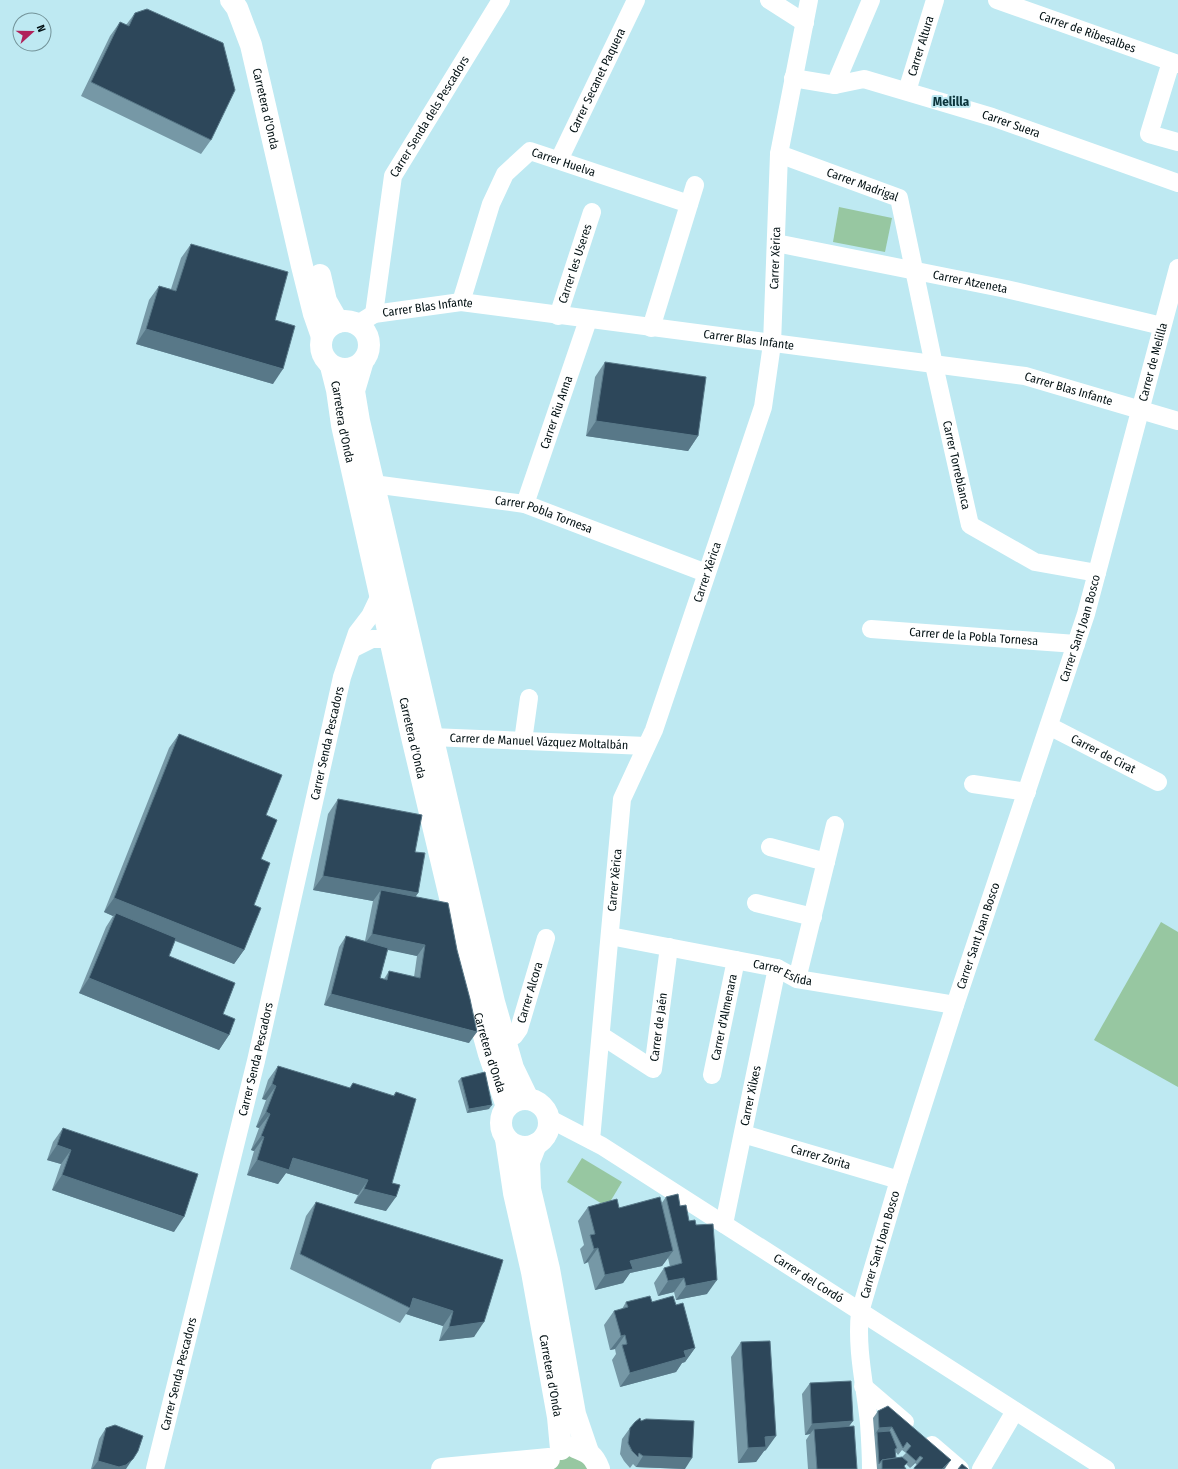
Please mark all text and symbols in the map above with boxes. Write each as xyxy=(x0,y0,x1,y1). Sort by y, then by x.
street label: Carrer de Ribesalbes xyxy=(1037,8,1138,56)
north arrow xyxy=(12,12,52,52)
street label: Carrer Altura xyxy=(905,14,937,78)
text: N xyxy=(34,23,48,34)
street label: Carrer Secanet Paquera xyxy=(566,26,628,135)
street label: Carrer Senda dels Pescadors xyxy=(387,53,472,180)
street label: Carretera d'Onda xyxy=(250,67,282,151)
district label: Melilla xyxy=(933,94,970,109)
street label: Carrer Suera xyxy=(980,107,1042,141)
street label: Carrer Huelva xyxy=(530,145,597,179)
street label: Carrer Madrigal xyxy=(825,165,900,204)
street label: Carrer les Useres xyxy=(556,222,595,305)
street label: Carrer Xèrica xyxy=(767,226,783,290)
street label: Carrer Atzeneta xyxy=(932,268,1009,296)
street label: Carrer Blas Infante xyxy=(382,295,474,320)
street label: Carrer de Melilla xyxy=(1136,321,1170,403)
street label: Carrer Blas Infante xyxy=(703,327,795,353)
street label: Carrer Blas Infante xyxy=(1023,369,1114,408)
street label: Carrer Riu Anna xyxy=(537,374,575,451)
street label: Carretera d'Onda xyxy=(328,379,357,464)
street label: Carrer Torreblanca xyxy=(940,419,973,511)
street label: Carrer Pobla Tornesa xyxy=(494,493,595,536)
street label: Carrer Xèrica xyxy=(691,540,724,604)
street label: Carrer Sant Joan Bosco xyxy=(1057,573,1103,684)
street label: Carrer de la Pobla Tornesa xyxy=(909,625,1039,648)
street label: Carrer Senda Pescadors xyxy=(308,685,347,801)
street label: Carretera d'Onda xyxy=(396,696,429,780)
street label: Carrer de Manuel Vázquez Moltalbán xyxy=(449,731,628,752)
street label: Carrer de Cirat xyxy=(1069,731,1138,776)
street label: Carrer Xèrica xyxy=(605,848,624,912)
street label: Carrer Sant Joan Bosco xyxy=(954,881,1003,991)
street label: Carrer Eslida xyxy=(752,957,813,988)
street label: Carrer Alcora xyxy=(514,960,546,1025)
street label: Carrer d'Almenara xyxy=(708,973,740,1062)
street label: Carrer de Jaén xyxy=(647,992,670,1062)
street label: Carrer Senda Pescadors xyxy=(236,1001,276,1117)
street label: Carretera d'Onda xyxy=(471,1011,509,1095)
street label: Carrer Xilxes xyxy=(738,1064,764,1127)
street label: Carrer Zorita xyxy=(789,1141,852,1172)
street label: Carrer Sant Joan Bosco xyxy=(857,1189,902,1300)
street label: Carrer del Cordó xyxy=(771,1251,846,1306)
street label: Carrer Senda Pescadors xyxy=(158,1316,199,1432)
street label: Carretera d'Onda xyxy=(536,1334,565,1418)

